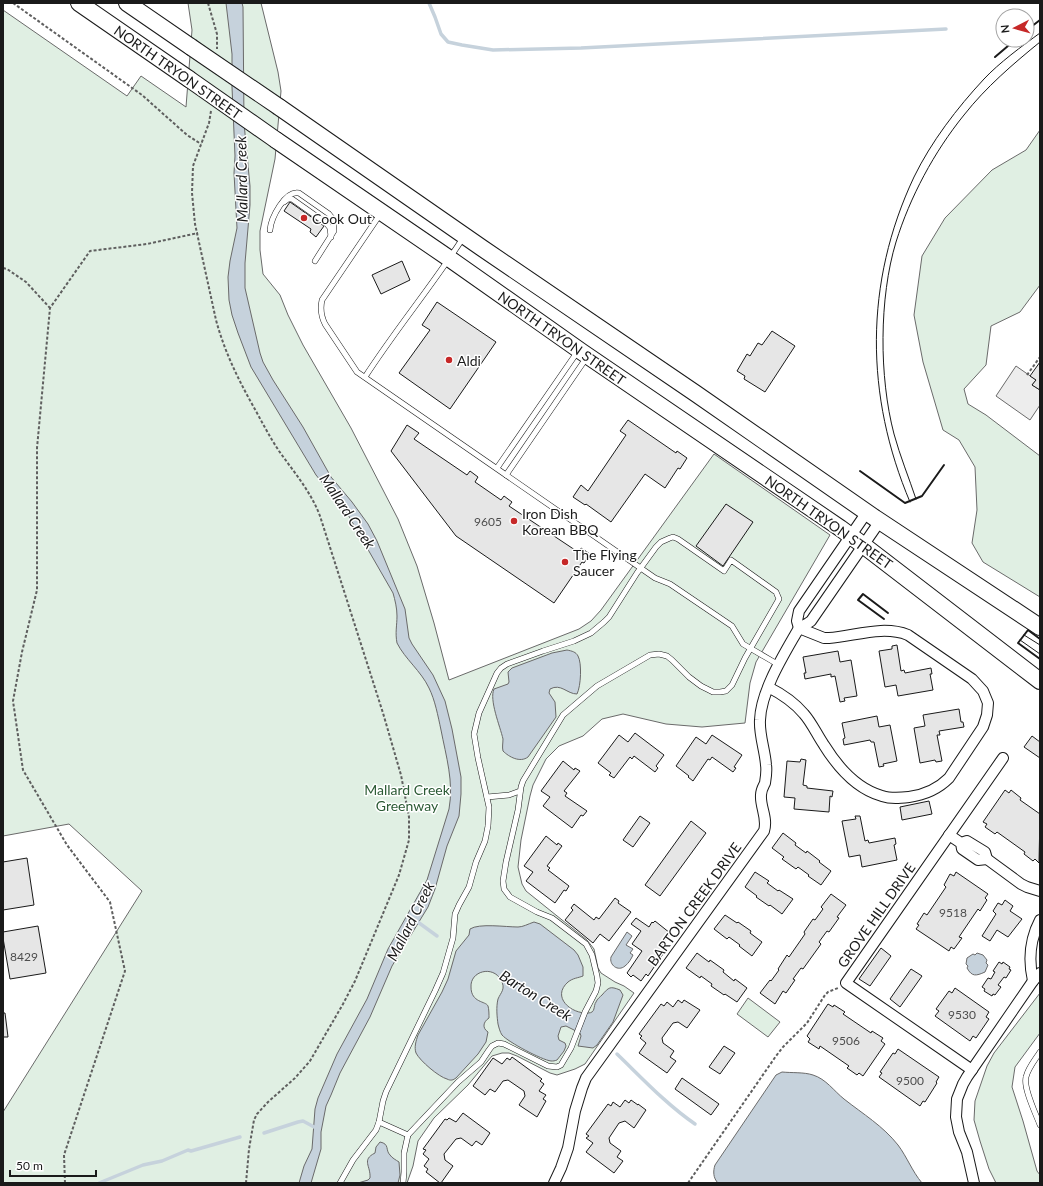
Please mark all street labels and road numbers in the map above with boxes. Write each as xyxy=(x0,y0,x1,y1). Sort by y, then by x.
street label: NORTH TRYON STREET xyxy=(111,21,246,123)
street label: NORTH TRYON STREET xyxy=(495,287,630,389)
street label: NORTH TRYON STREET xyxy=(762,471,897,573)
street label: BARTON CREEK DRIVE xyxy=(644,839,744,969)
street label: GROVE HILL DRIVE xyxy=(833,859,919,971)

